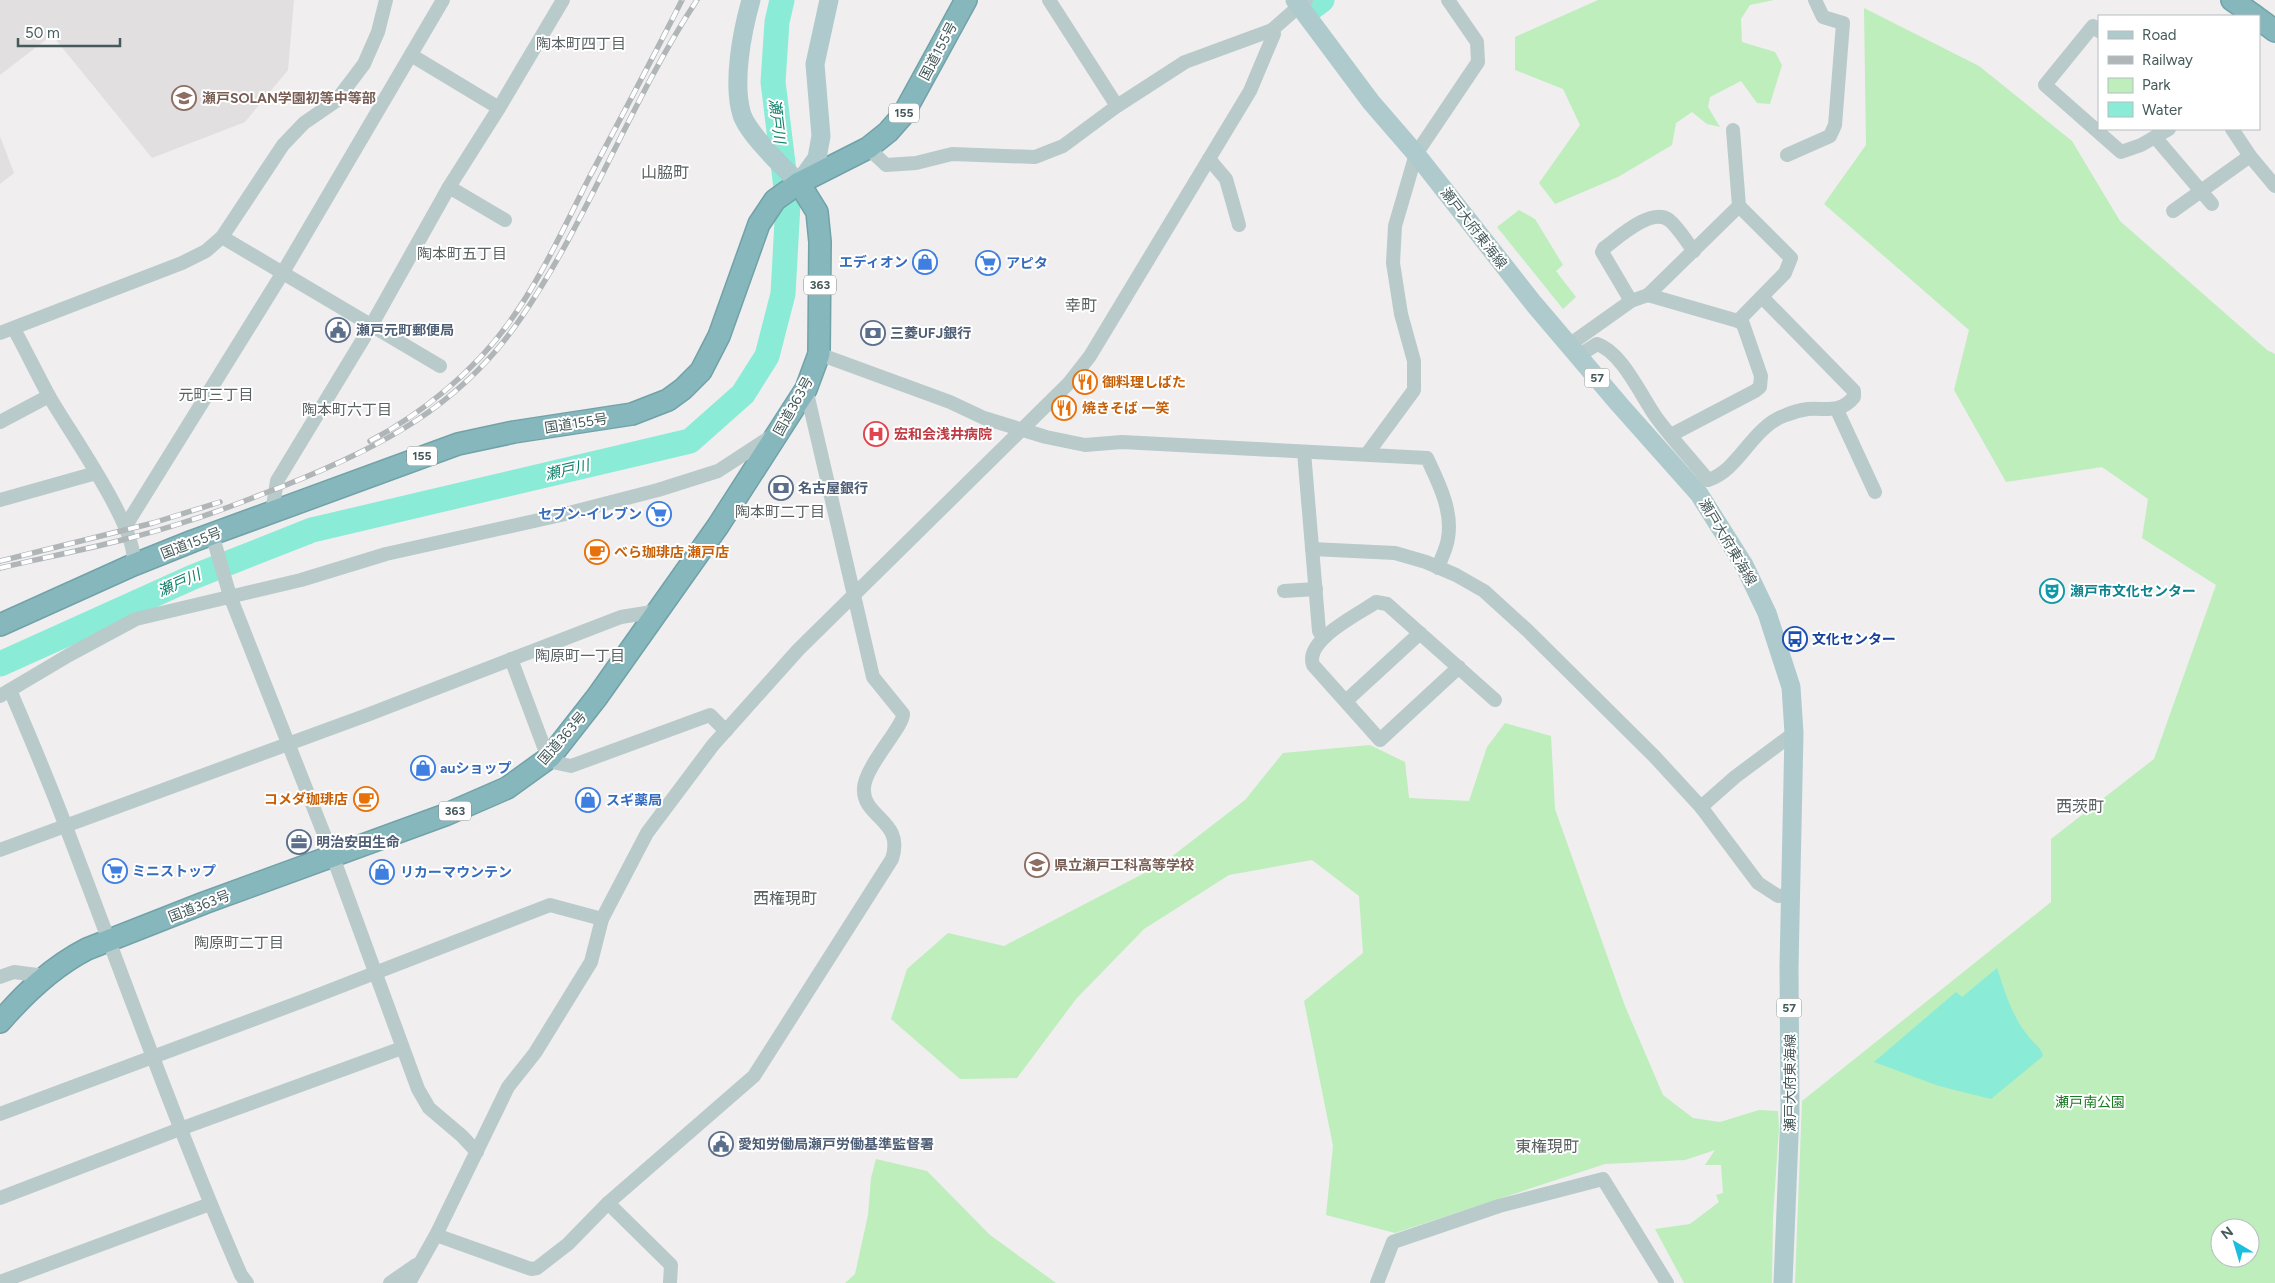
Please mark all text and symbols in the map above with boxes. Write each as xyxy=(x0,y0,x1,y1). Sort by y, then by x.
scale bar xyxy=(18,15,120,47)
legend xyxy=(2098,15,2260,130)
street label: 国道155号 xyxy=(916,19,961,83)
text: 50 m xyxy=(25,24,60,42)
text: Road xyxy=(2142,26,2177,44)
district label: 陶本町四丁目 xyxy=(536,35,626,53)
text: Railway xyxy=(2142,51,2193,69)
text: Park xyxy=(2142,76,2171,94)
school or university icon: 瀬戸SOLAN学園初等中等部 xyxy=(171,85,197,111)
place label: 瀬戸SOLAN学園初等中等部 xyxy=(202,90,376,107)
water label: 瀬戸川 xyxy=(765,98,789,146)
text: Water xyxy=(2142,101,2182,119)
road number: 155 xyxy=(889,104,919,122)
district label: 山脇町 xyxy=(641,163,689,182)
street label: 瀬戸大府東海線 xyxy=(1437,184,1510,272)
district label: 陶本町五丁目 xyxy=(417,245,507,263)
shop icon: エディオン xyxy=(912,249,938,275)
supermarket icon: アピタ xyxy=(975,250,1001,276)
place label: エディオン xyxy=(839,254,908,271)
place label: アピタ xyxy=(1006,255,1048,272)
road number: 363 xyxy=(804,276,836,294)
district label: 幸町 xyxy=(1065,296,1097,315)
public building icon: 瀬戸元町郵便局 xyxy=(325,317,351,343)
bank icon: 三菱UFJ銀行 xyxy=(860,320,886,346)
place label: 瀬戸元町郵便局 xyxy=(356,322,454,339)
place label: 三菱UFJ銀行 xyxy=(890,325,971,342)
road number: 57 xyxy=(1584,368,1610,388)
restaurant icon: 御料理しばた xyxy=(1072,369,1098,395)
street label: 国道363号 xyxy=(770,374,817,439)
place label: 御料理しばた xyxy=(1102,374,1186,391)
district label: 元町三丁目 xyxy=(178,386,254,404)
restaurant icon: 焼きそば 一笑 xyxy=(1051,395,1077,421)
place label: 焼きそば 一笑 xyxy=(1082,400,1169,417)
district label: 陶本町六丁目 xyxy=(302,401,392,419)
street label: 国道155号 xyxy=(543,410,609,437)
hospital icon: 宏和会浅井病院 xyxy=(863,421,889,447)
place label: 宏和会浅井病院 xyxy=(894,426,992,443)
road number: 155 xyxy=(407,446,437,466)
water label: 瀬戸川 xyxy=(543,456,593,484)
bank icon: 名古屋銀行 xyxy=(768,475,794,501)
place label: 名古屋銀行 xyxy=(798,480,868,497)
street label: 瀬戸大府東海線 xyxy=(1695,496,1760,589)
supermarket icon: セブン-イレブン xyxy=(646,501,672,527)
district label: 陶本町二丁目 xyxy=(735,503,825,521)
place label: セブン-イレブン xyxy=(538,506,642,523)
street label: 国道155号 xyxy=(158,524,224,563)
cafe icon: べら珈琲店 瀬戸店 xyxy=(584,539,610,565)
place label: べら珈琲店 瀬戸店 xyxy=(614,544,729,561)
water label: 瀬戸川 xyxy=(155,565,205,600)
theatre icon: 瀬戸市文化センター xyxy=(2039,578,2065,604)
place label: 瀬戸市文化センター xyxy=(2070,583,2196,600)
bus stop icon: 文化センター xyxy=(1782,626,1808,652)
place label: 文化センター xyxy=(1812,631,1896,648)
district label: 陶原町一丁目 xyxy=(535,647,625,665)
street label: 国道363号 xyxy=(535,708,590,768)
shop icon: auショップ xyxy=(410,755,436,781)
place label: auショップ xyxy=(440,760,511,777)
cafe icon: コメダ珈琲店 xyxy=(353,786,379,812)
shop icon: スギ薬局 xyxy=(575,787,601,813)
place label: コメダ珈琲店 xyxy=(264,791,348,808)
place label: スギ薬局 xyxy=(606,792,662,809)
district label: 西茨町 xyxy=(2056,797,2104,816)
road number: 363 xyxy=(439,801,471,820)
office icon: 明治安田生命 xyxy=(286,829,312,855)
place label: 明治安田生命 xyxy=(316,834,400,851)
school or university icon: 県立瀬戸工科高等学校 xyxy=(1024,852,1050,878)
place label: 県立瀬戸工科高等学校 xyxy=(1054,857,1194,874)
supermarket icon: ミニストップ xyxy=(102,858,128,884)
shop icon: リカーマウンテン xyxy=(369,859,395,885)
place label: ミニストップ xyxy=(132,863,216,880)
place label: リカーマウンテン xyxy=(400,864,512,881)
street label: 国道363号 xyxy=(166,887,233,926)
district label: 西権現町 xyxy=(753,889,817,908)
district label: 陶原町二丁目 xyxy=(194,934,284,952)
road number: 57 xyxy=(1776,998,1802,1018)
street label: 瀬戸大府東海線 xyxy=(1782,1034,1799,1132)
park label: 瀬戸南公園 xyxy=(2055,1094,2125,1111)
public building icon: 愛知労働局瀬戸労働基準監督署 xyxy=(708,1131,734,1157)
place label: 愛知労働局瀬戸労働基準監督署 xyxy=(738,1136,934,1153)
district label: 東権現町 xyxy=(1515,1137,1579,1156)
north arrow xyxy=(2210,1218,2260,1268)
text: N xyxy=(2218,1223,2237,1243)

